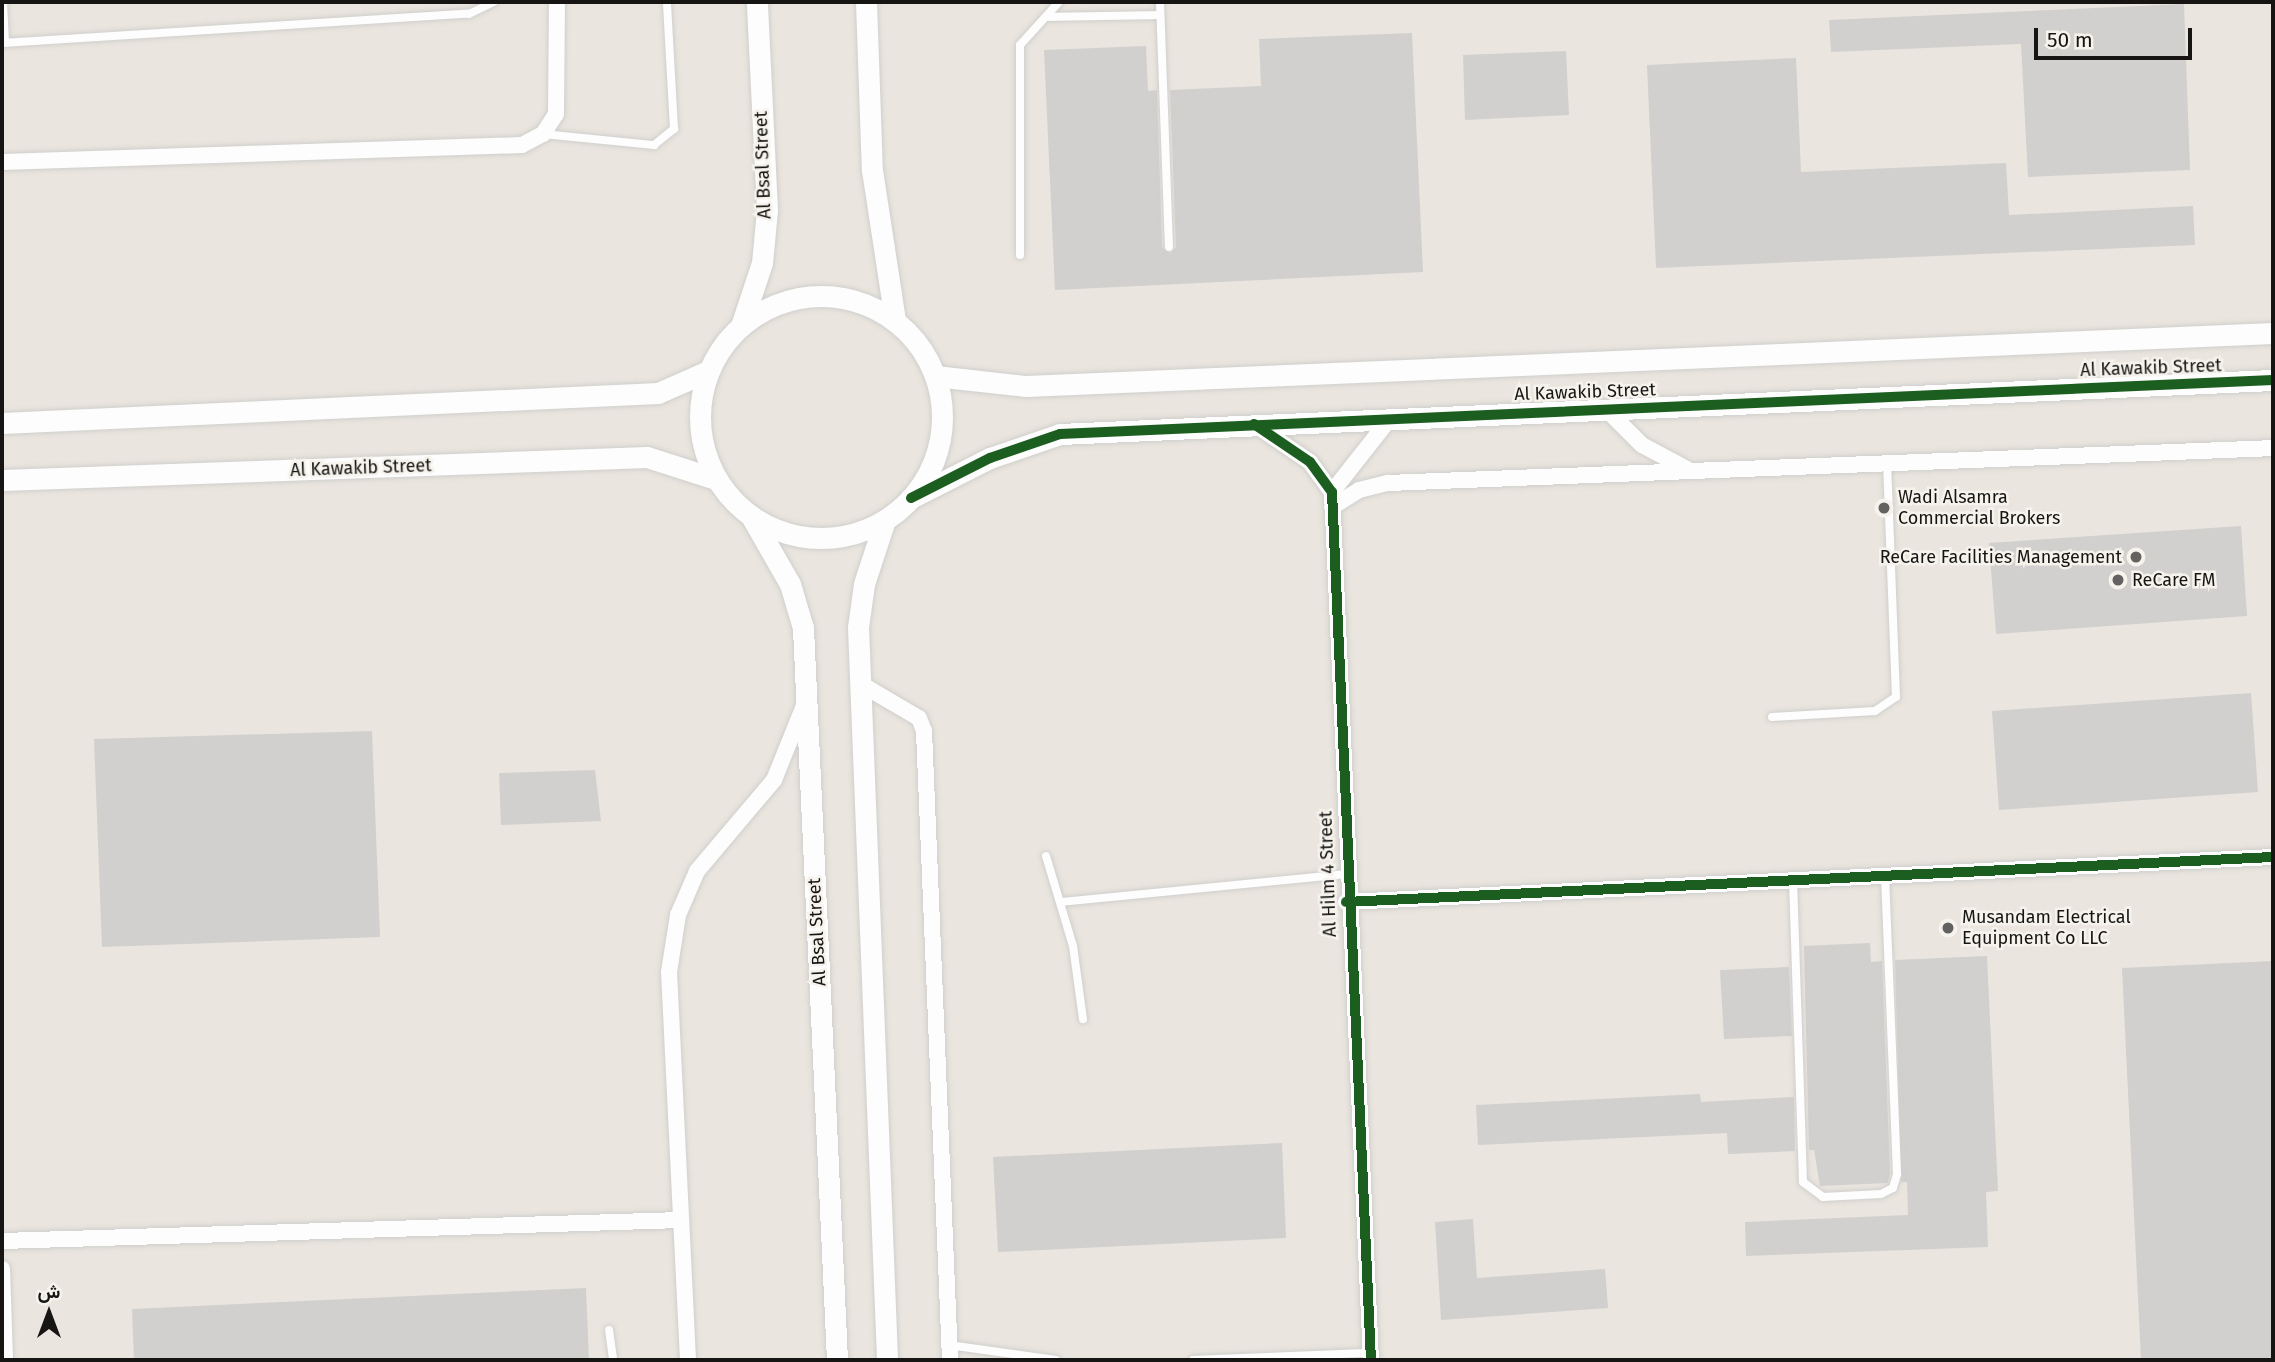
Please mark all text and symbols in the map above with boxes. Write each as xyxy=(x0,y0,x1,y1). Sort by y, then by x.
scale bar xyxy=(2037,14,2194,58)
text: 50 m xyxy=(2047,27,2093,53)
street label: Al Bsal Street xyxy=(750,111,776,219)
street label: Al Kawakib Street xyxy=(2080,355,2222,381)
street label: Al Kawakib Street xyxy=(1514,379,1656,405)
street label: Al Kawakib Street xyxy=(290,455,432,481)
place label: Wadi Alsamra Commercial Brokers xyxy=(1898,487,2060,530)
marker: Wadi Alsamra Commercial Brokers xyxy=(1876,500,1892,516)
place label: ReCare Facilities Management xyxy=(1880,546,2122,568)
marker: ReCare Facilities Management xyxy=(2128,549,2144,565)
place label: ReCare FM xyxy=(2132,569,2216,591)
marker: ReCare FM xyxy=(2110,572,2126,588)
street label: Al Hilm 4 Street xyxy=(1315,810,1341,938)
street label: Al Bsal Street xyxy=(803,877,831,987)
place label: Musandam Electrical Equipment Co LLC xyxy=(1962,907,2131,950)
marker: Musandam Electrical Equipment Co LLC xyxy=(1940,920,1956,936)
north arrow xyxy=(14,1278,84,1348)
text: ش xyxy=(38,1280,60,1303)

